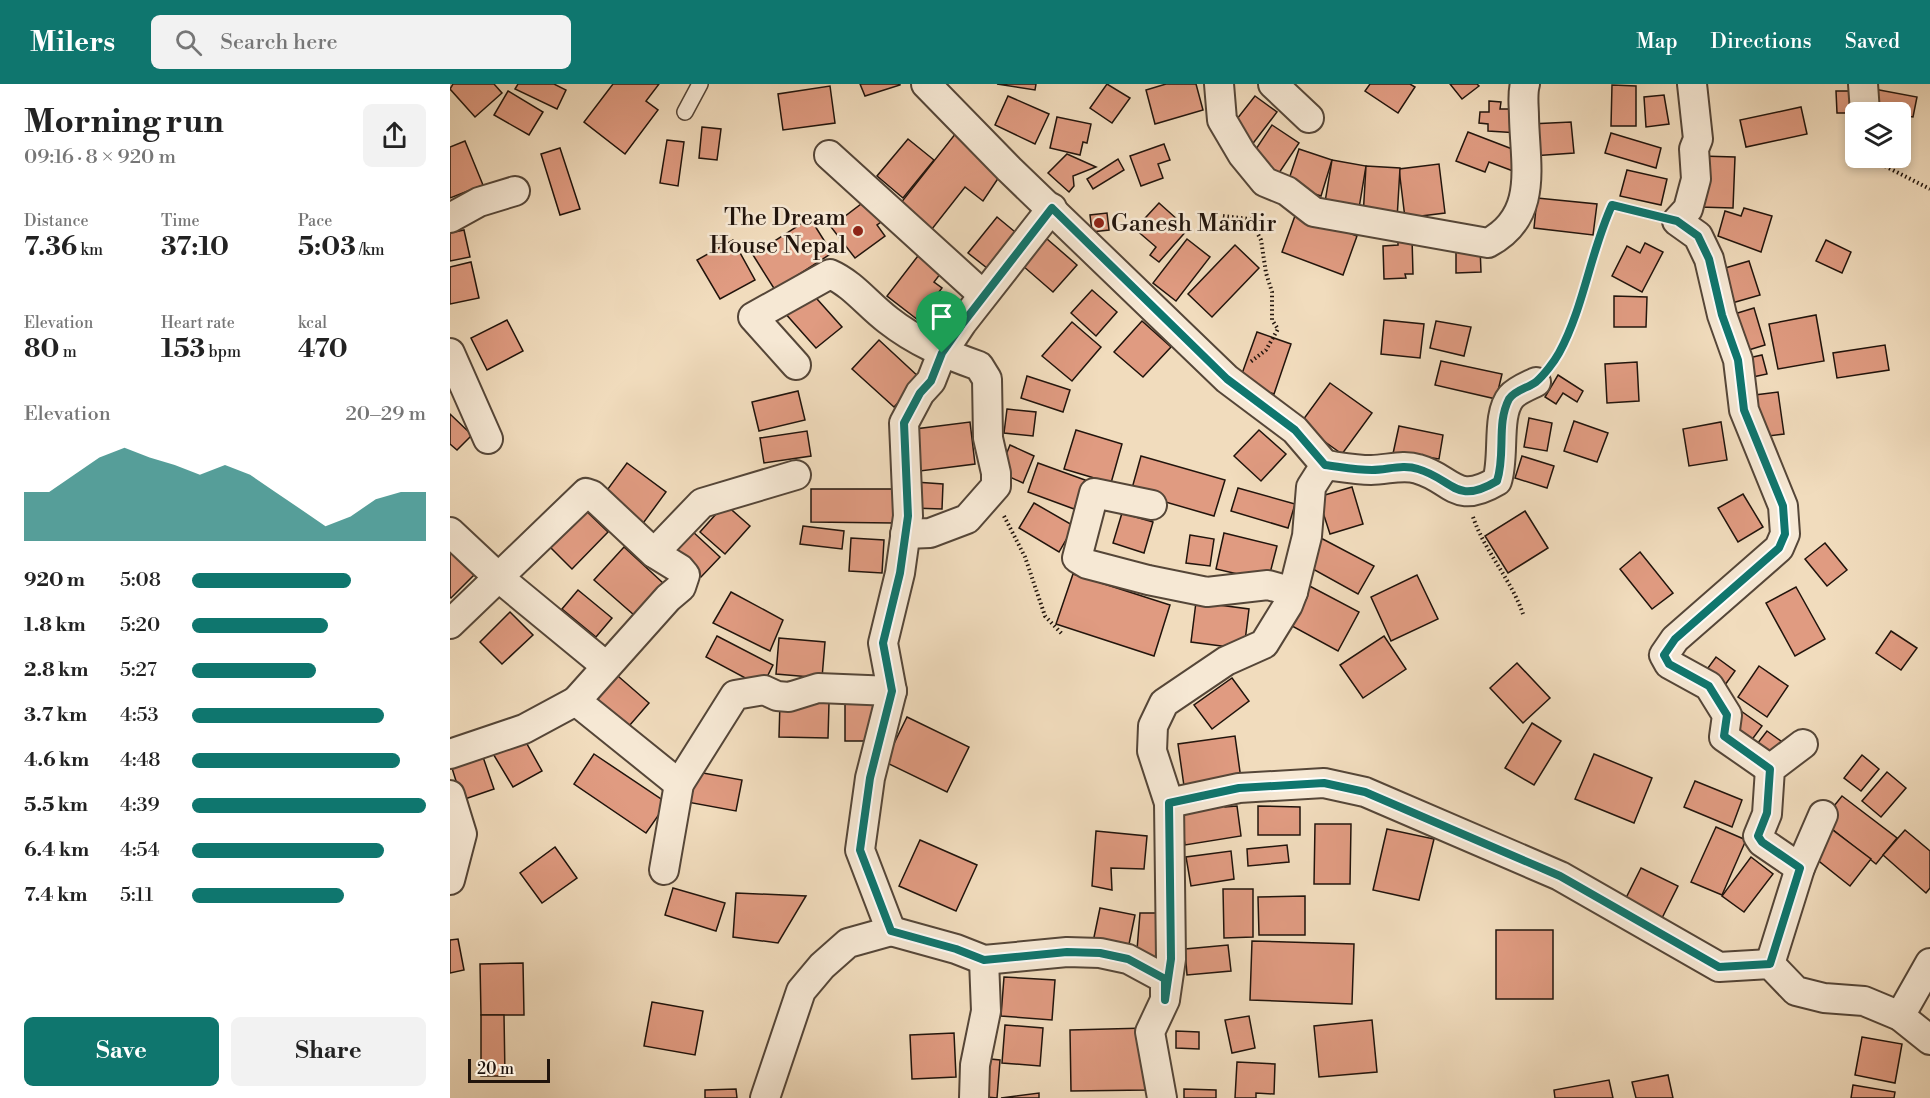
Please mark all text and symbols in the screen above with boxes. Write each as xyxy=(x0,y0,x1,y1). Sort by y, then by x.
search box xyxy=(151,15,571,69)
text: Milers xyxy=(30,25,115,60)
icon: search xyxy=(172,26,205,59)
text: Search here xyxy=(220,29,338,56)
text: Map xyxy=(1636,29,1678,55)
text: Directions xyxy=(1711,29,1812,55)
text: Saved xyxy=(1845,29,1900,55)
text: Morning run xyxy=(24,102,224,143)
map controls xyxy=(1845,102,1911,168)
button: layers xyxy=(1845,102,1911,168)
button: share xyxy=(363,104,426,167)
text: 09:16 · 8 × 920 m xyxy=(24,145,176,170)
place label: The Dream House Nepal xyxy=(709,203,846,261)
place label: Ganesh Mandir xyxy=(1111,209,1277,239)
text: Distance xyxy=(24,211,89,231)
text: Time xyxy=(161,211,200,231)
text: Pace xyxy=(298,211,332,231)
marker: Ganesh Mandir xyxy=(1092,216,1106,230)
marker: The Dream House Nepal xyxy=(851,224,865,238)
text: 7.36 xyxy=(24,231,77,263)
text: 37:10 xyxy=(161,231,229,263)
text: 5:03 xyxy=(298,231,356,263)
text: km xyxy=(77,240,103,260)
text: /km xyxy=(356,240,385,260)
pin xyxy=(916,291,967,353)
icon: arrive xyxy=(925,300,958,333)
text: Elevation xyxy=(24,313,93,333)
text: Heart rate xyxy=(161,313,235,333)
text: kcal xyxy=(298,313,327,333)
text: 80 xyxy=(24,333,59,365)
text: 153 xyxy=(161,333,205,365)
text: 470 xyxy=(298,333,348,365)
text: m xyxy=(59,342,77,362)
text: bpm xyxy=(205,342,241,362)
text: Elevation xyxy=(24,402,111,427)
text: 20–29 m xyxy=(345,402,426,427)
text: 920 m xyxy=(24,568,85,593)
text: 5:08 xyxy=(120,568,161,593)
text: 1.8 km xyxy=(24,613,86,638)
text: 5:20 xyxy=(120,613,160,638)
text: 2.8 km xyxy=(24,658,88,683)
text: 5:27 xyxy=(120,658,157,683)
text: 3.7 km xyxy=(24,703,87,728)
text: 4:53 xyxy=(120,703,158,728)
text: 4.6 km xyxy=(24,748,89,773)
text: 4:48 xyxy=(120,748,161,773)
text: 5.5 km xyxy=(24,793,88,818)
text: 4:39 xyxy=(120,793,160,818)
text: 6.4 km xyxy=(24,838,89,863)
text: 4:54 xyxy=(120,838,160,863)
text: 7.4 km xyxy=(24,883,87,908)
text: 5:11 xyxy=(120,883,153,908)
button: Save xyxy=(24,1017,219,1086)
button: Share xyxy=(231,1017,426,1086)
scale bar xyxy=(468,1056,550,1084)
text: 20 m xyxy=(477,1059,514,1079)

